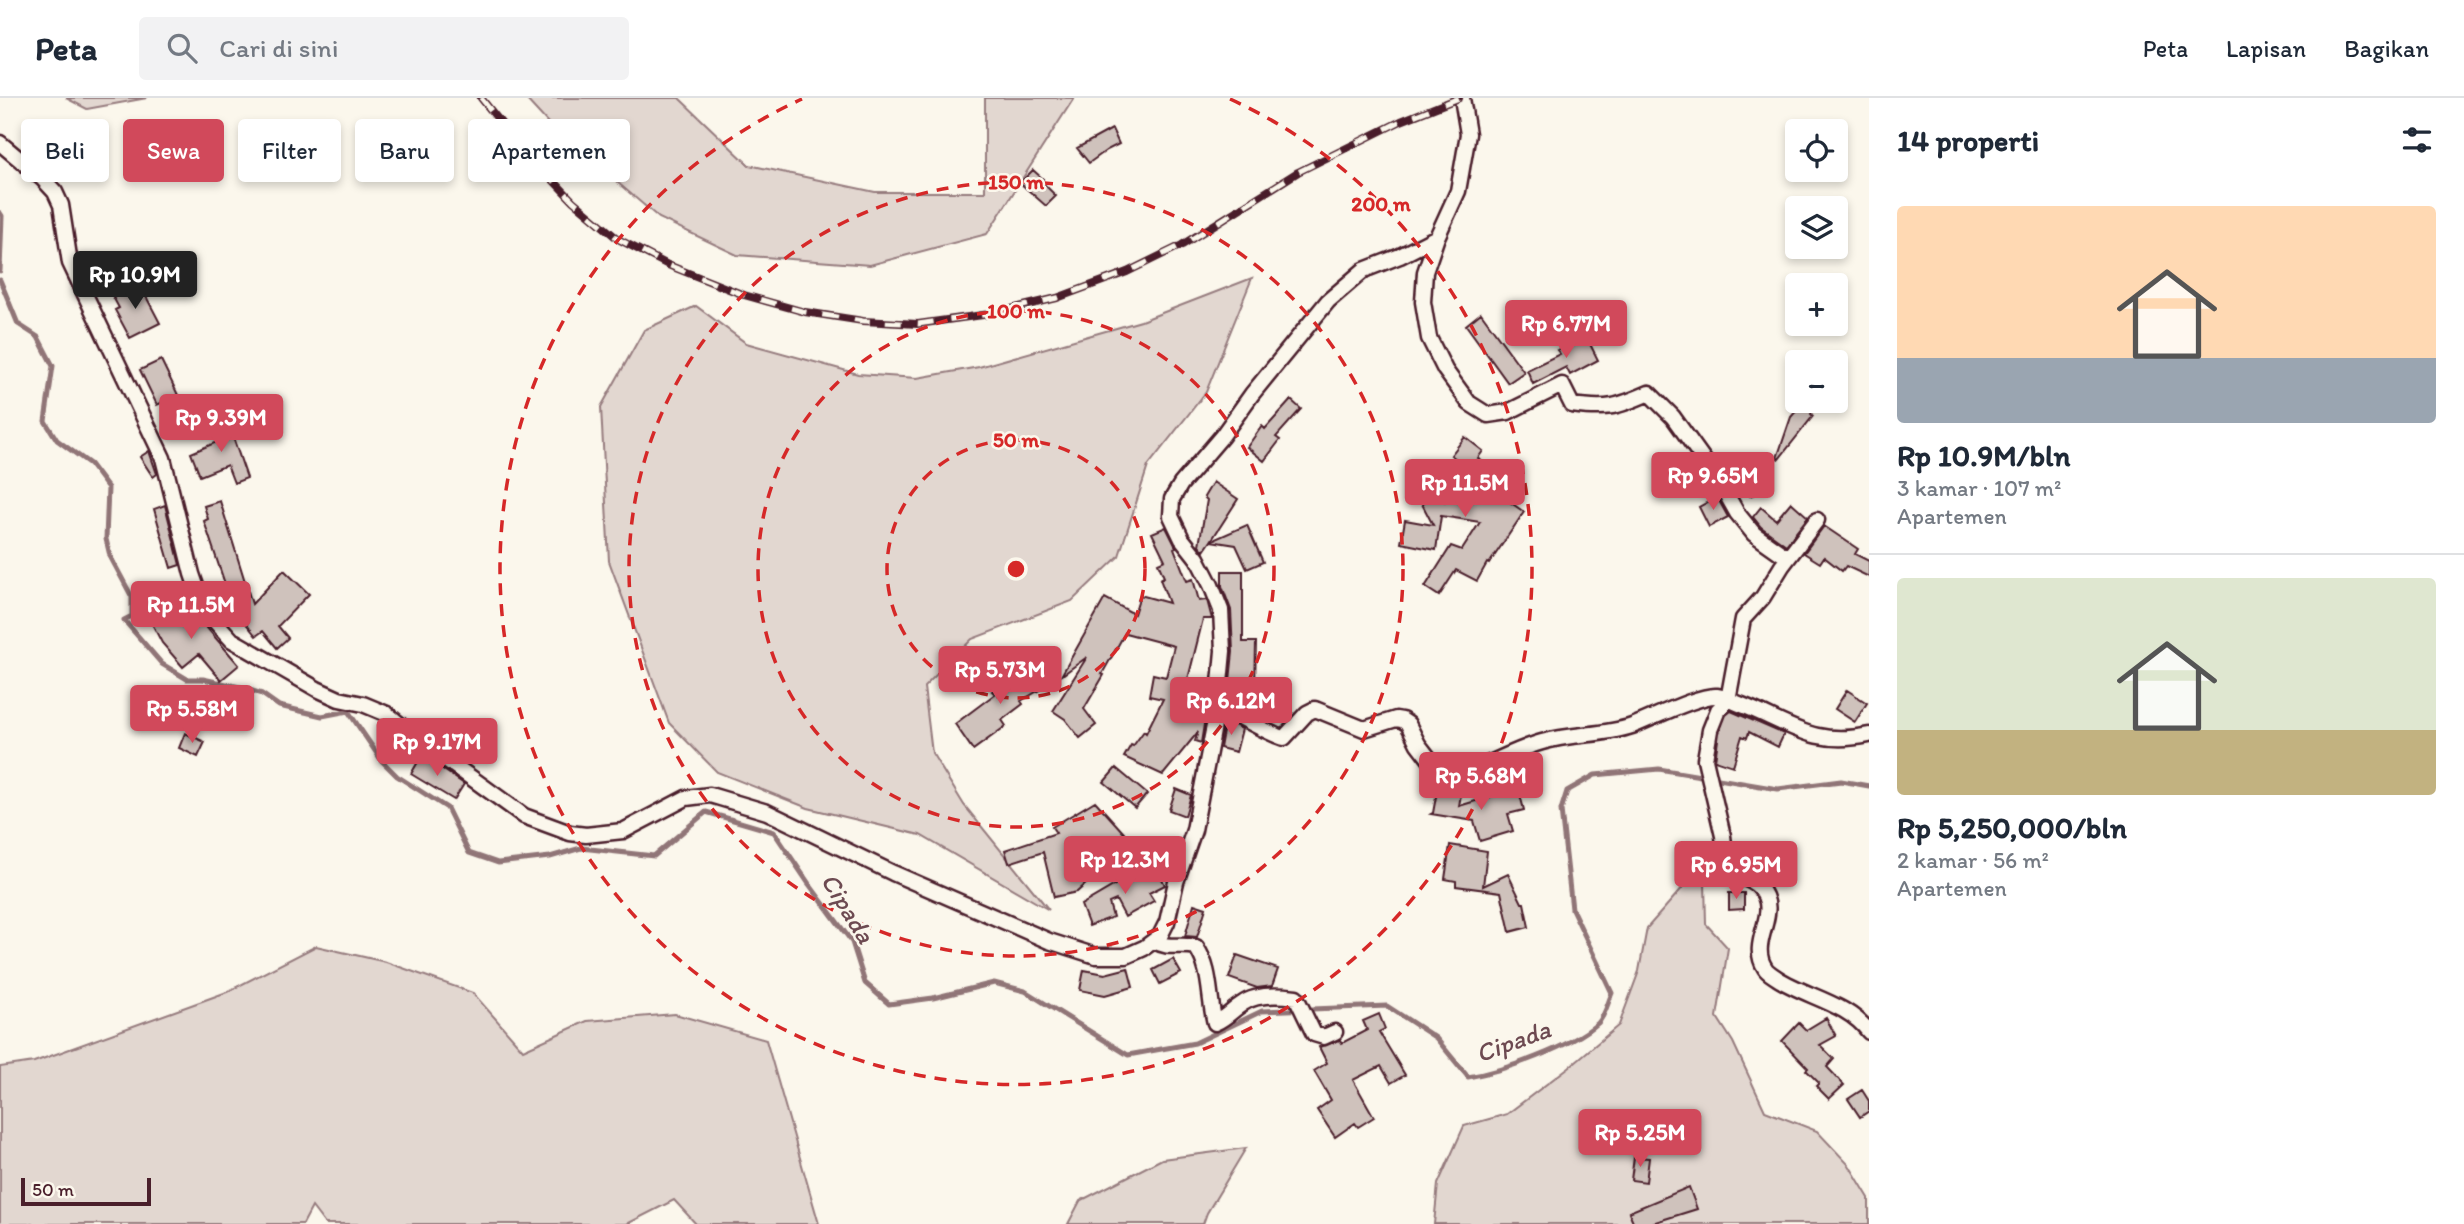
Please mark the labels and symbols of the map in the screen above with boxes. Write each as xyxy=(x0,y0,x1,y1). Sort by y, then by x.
text: 150 m xyxy=(988,169,1044,194)
text: 200 m xyxy=(1351,191,1411,216)
pin: Rp 10.9M xyxy=(63,252,207,311)
text: 100 m xyxy=(987,298,1045,323)
pin: Rp 6.77M xyxy=(1494,300,1638,360)
pin: Rp 9.39M xyxy=(149,394,293,454)
text: 50 m xyxy=(993,427,1040,452)
pin: Rp 9.65M xyxy=(1641,452,1785,512)
pin: Rp 11.5M xyxy=(1393,460,1537,519)
centre of rings xyxy=(1004,557,1028,581)
pin: Rp 11.5M xyxy=(119,582,263,641)
pin: Rp 5.73M xyxy=(928,646,1072,706)
pin: Rp 6.12M xyxy=(1159,678,1303,737)
pin: Rp 5.58M xyxy=(120,686,264,745)
pin: Rp 9.17M xyxy=(365,718,509,778)
pin: Rp 5.68M xyxy=(1409,752,1553,812)
pin: Rp 12.3M xyxy=(1053,836,1197,896)
pin: Rp 6.95M xyxy=(1664,842,1808,901)
water label: Cipada xyxy=(814,867,882,950)
water label: Cipada xyxy=(1471,1013,1555,1069)
pin: Rp 5.25M xyxy=(1568,1110,1712,1169)
scale bar xyxy=(21,1175,150,1207)

